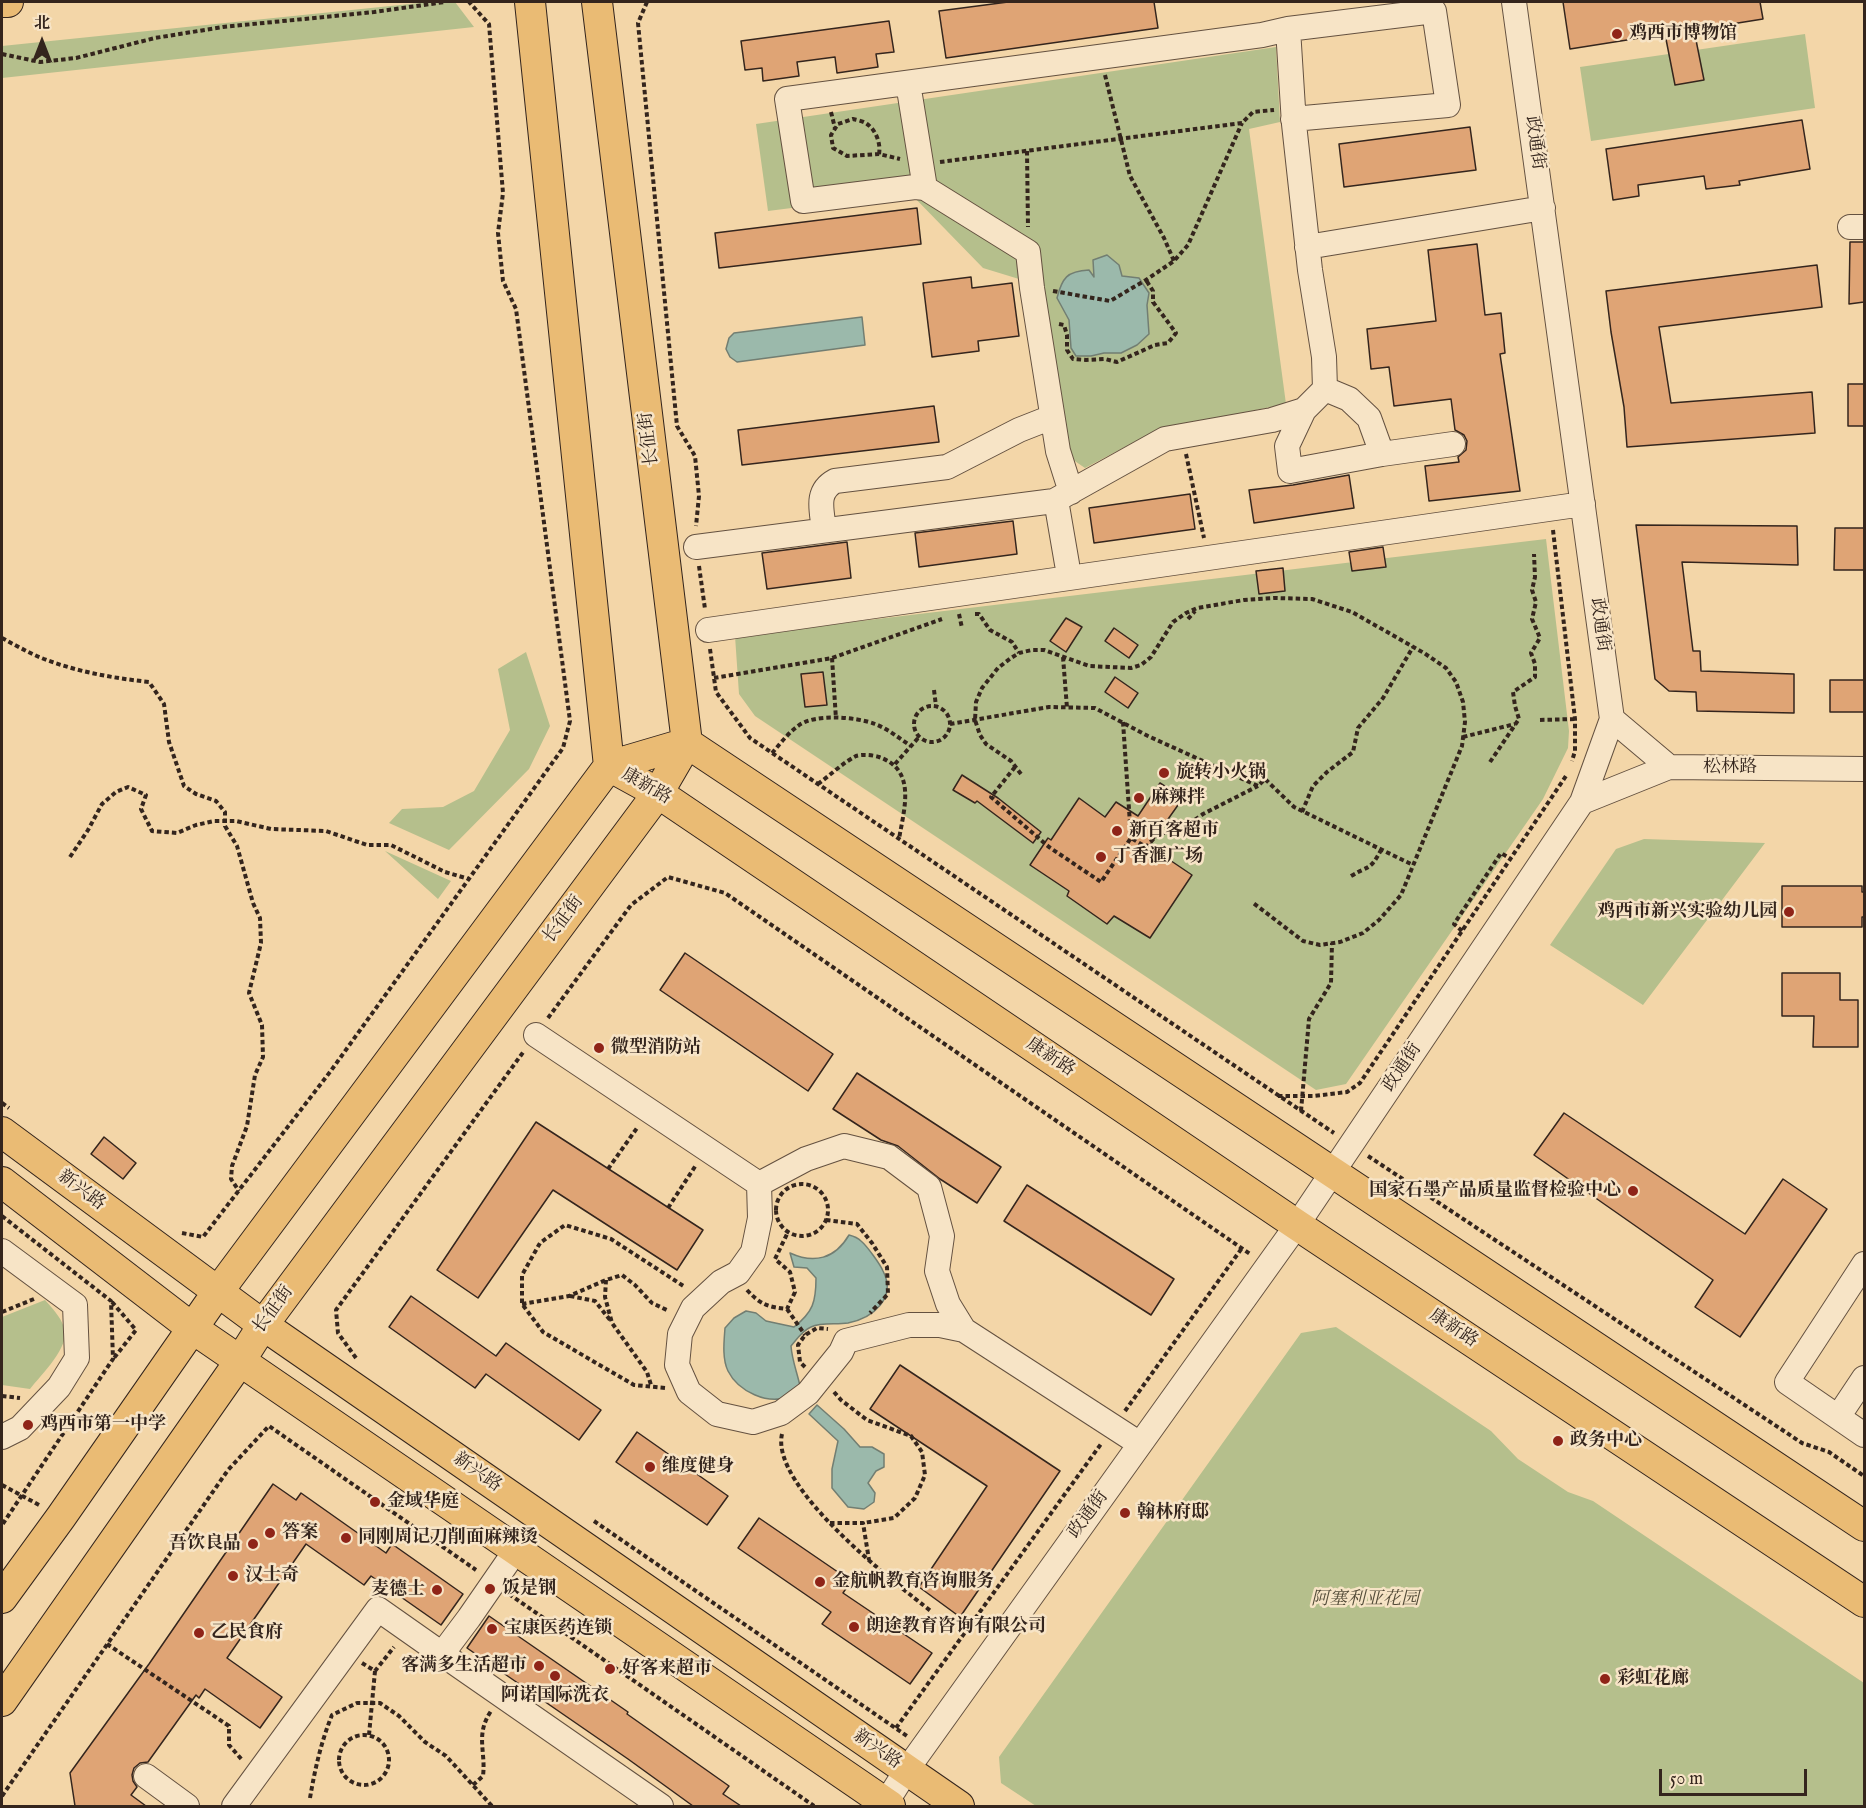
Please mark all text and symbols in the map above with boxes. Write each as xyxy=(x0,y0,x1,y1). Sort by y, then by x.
north arrow xyxy=(12,12,72,72)
text: 北 xyxy=(34,14,50,34)
place label: 鸡西市博物馆 xyxy=(1629,23,1737,45)
marker: 鸡西市博物馆 xyxy=(1610,27,1624,41)
street label: 政通街 xyxy=(1520,115,1548,171)
street label: 长征街 xyxy=(636,411,664,467)
street label: 政通街 xyxy=(1585,597,1613,653)
street label: 松林路 xyxy=(1703,757,1757,779)
place label: 旋转小火锅 xyxy=(1176,762,1266,784)
street label: 康新路 xyxy=(617,764,675,810)
marker: 旋转小火锅 xyxy=(1157,766,1171,780)
place label: 麻辣拌 xyxy=(1151,787,1205,809)
marker: 麻辣拌 xyxy=(1132,791,1146,805)
place label: 新百客超市 xyxy=(1129,820,1219,842)
marker: 新百客超市 xyxy=(1110,824,1124,838)
place label: 丁香滙广场 xyxy=(1113,846,1203,868)
marker: 丁香滙广场 xyxy=(1094,850,1108,864)
street label: 长征街 xyxy=(539,892,589,948)
place label: 鸡西市新兴实验幼儿园 xyxy=(1597,901,1777,923)
marker: 鸡西市新兴实验幼儿园 xyxy=(1782,905,1796,919)
street label: 康新路 xyxy=(1022,1034,1078,1082)
place label: 微型消防站 xyxy=(611,1037,701,1059)
street label: 政通街 xyxy=(1379,1040,1427,1096)
marker: 微型消防站 xyxy=(592,1041,606,1055)
street label: 新兴路 xyxy=(53,1166,109,1216)
place label: 国家石墨产品质量监督检验中心 xyxy=(1369,1180,1621,1202)
marker: 国家石墨产品质量监督检验中心 xyxy=(1626,1184,1640,1198)
street label: 长征街 xyxy=(249,1282,299,1338)
street label: 康新路 xyxy=(1425,1305,1481,1353)
place label: 鸡西市第一中学 xyxy=(40,1414,166,1436)
marker: 鸡西市第一中学 xyxy=(21,1418,35,1432)
place label: 政务中心 xyxy=(1570,1430,1642,1452)
marker: 政务中心 xyxy=(1551,1434,1565,1448)
street label: 新兴路 xyxy=(449,1449,505,1497)
place label: 维度健身 xyxy=(662,1456,734,1478)
marker: 维度健身 xyxy=(643,1460,657,1474)
street label: 政通街 xyxy=(1064,1487,1114,1543)
place label: 金域华庭 xyxy=(387,1491,459,1513)
marker: 金域华庭 xyxy=(368,1495,382,1509)
place label: 翰林府邸 xyxy=(1137,1502,1209,1524)
marker: 翰林府邸 xyxy=(1118,1506,1132,1520)
place label: 答案 xyxy=(282,1522,318,1544)
marker: 答案 xyxy=(263,1526,277,1540)
place label: 同刚周记刀削面麻辣烫 xyxy=(358,1527,538,1549)
marker: 同刚周记刀削面麻辣烫 xyxy=(339,1531,353,1545)
place label: 吾饮良品 xyxy=(169,1533,241,1555)
marker: 吾饮良品 xyxy=(246,1537,260,1551)
place label: 汉士奇 xyxy=(245,1565,299,1587)
marker: 汉士奇 xyxy=(226,1569,240,1583)
place label: 金航帆教育咨询服务 xyxy=(832,1571,994,1593)
marker: 金航帆教育咨询服务 xyxy=(813,1575,827,1589)
place label: 饭是钢 xyxy=(502,1578,556,1600)
place label: 麦德士 xyxy=(371,1579,425,1601)
marker: 饭是钢 xyxy=(483,1582,497,1596)
marker: 麦德士 xyxy=(430,1583,444,1597)
park label: 阿塞利亚花园 xyxy=(1311,1589,1419,1611)
place label: 朗途教育咨询有限公司 xyxy=(866,1616,1046,1638)
place label: 宝康医药连锁 xyxy=(504,1618,612,1640)
marker: 朗途教育咨询有限公司 xyxy=(847,1620,861,1634)
place label: 乙民食府 xyxy=(211,1622,283,1644)
marker: 宝康医药连锁 xyxy=(485,1622,499,1636)
marker: 乙民食府 xyxy=(192,1626,206,1640)
place label: 客满多生活超市 xyxy=(401,1655,527,1677)
place label: 好客来超市 xyxy=(622,1658,712,1680)
marker: 客满多生活超市 xyxy=(532,1659,546,1673)
marker: 好客来超市 xyxy=(603,1662,617,1676)
place label: 彩虹花廊 xyxy=(1617,1668,1689,1690)
marker: 阿诺国际洗衣 xyxy=(548,1669,562,1683)
marker: 彩虹花廊 xyxy=(1598,1672,1612,1686)
place label: 阿诺国际洗衣 xyxy=(501,1685,609,1707)
street label: 新兴路 xyxy=(849,1726,905,1774)
scale bar xyxy=(1662,1757,1810,1795)
text: 50 m xyxy=(1670,1768,1703,1791)

